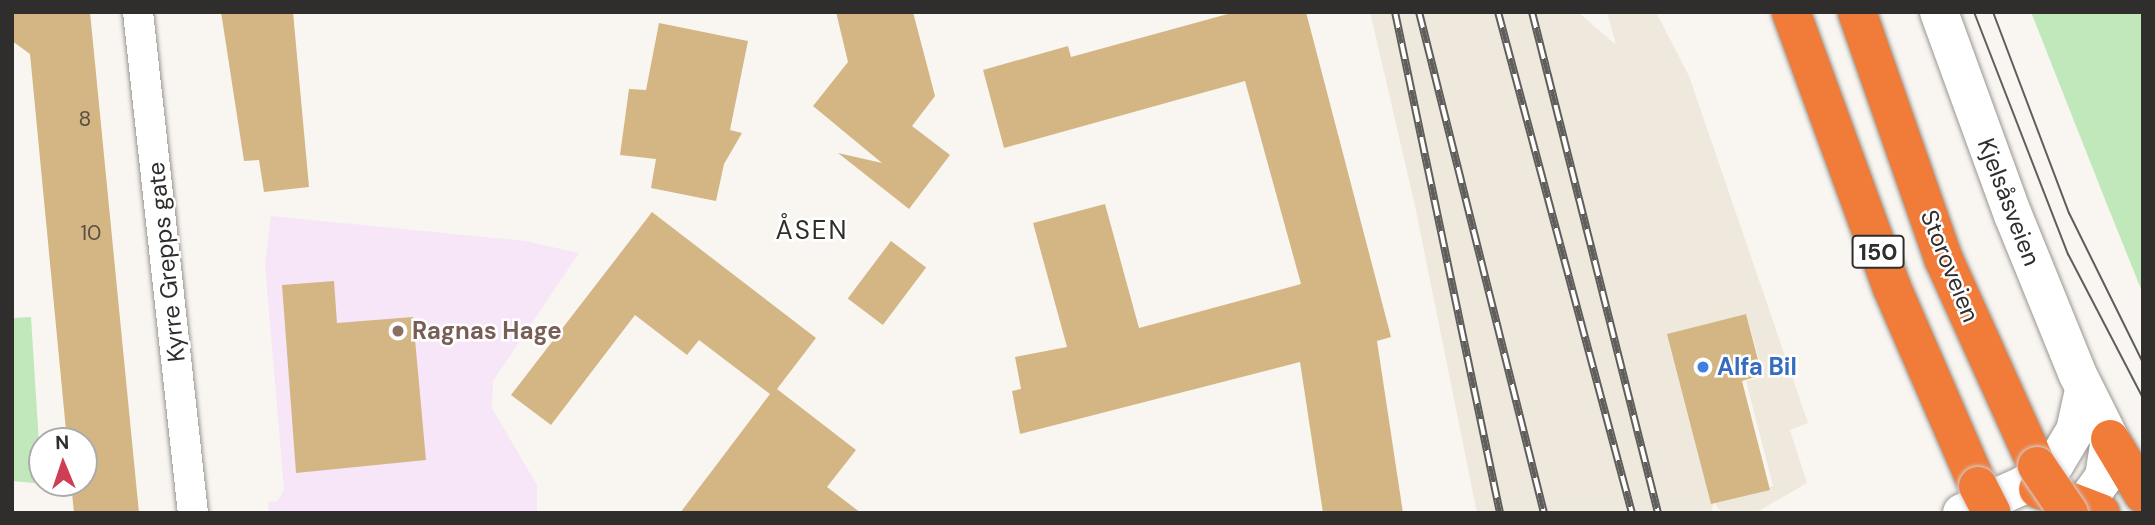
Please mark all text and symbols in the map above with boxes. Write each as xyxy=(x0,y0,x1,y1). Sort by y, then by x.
house number: 8 xyxy=(79,106,91,132)
street label: Kjelsåsveien xyxy=(1972,134,2046,270)
street label: Kyrre Grepps gate xyxy=(141,161,191,363)
street label: Storoveien xyxy=(1915,206,1985,326)
district label: ÅSEN xyxy=(776,215,848,247)
house number: 10 xyxy=(81,220,101,246)
road number: 150 xyxy=(1850,232,1906,272)
place label: Ragnas Hage xyxy=(412,317,562,345)
marker: Ragnas Hage xyxy=(390,323,406,339)
place label: Alfa Bil xyxy=(1717,353,1797,381)
marker: Alfa Bil xyxy=(1695,359,1711,375)
north arrow xyxy=(28,427,98,497)
text: N xyxy=(55,430,70,455)

